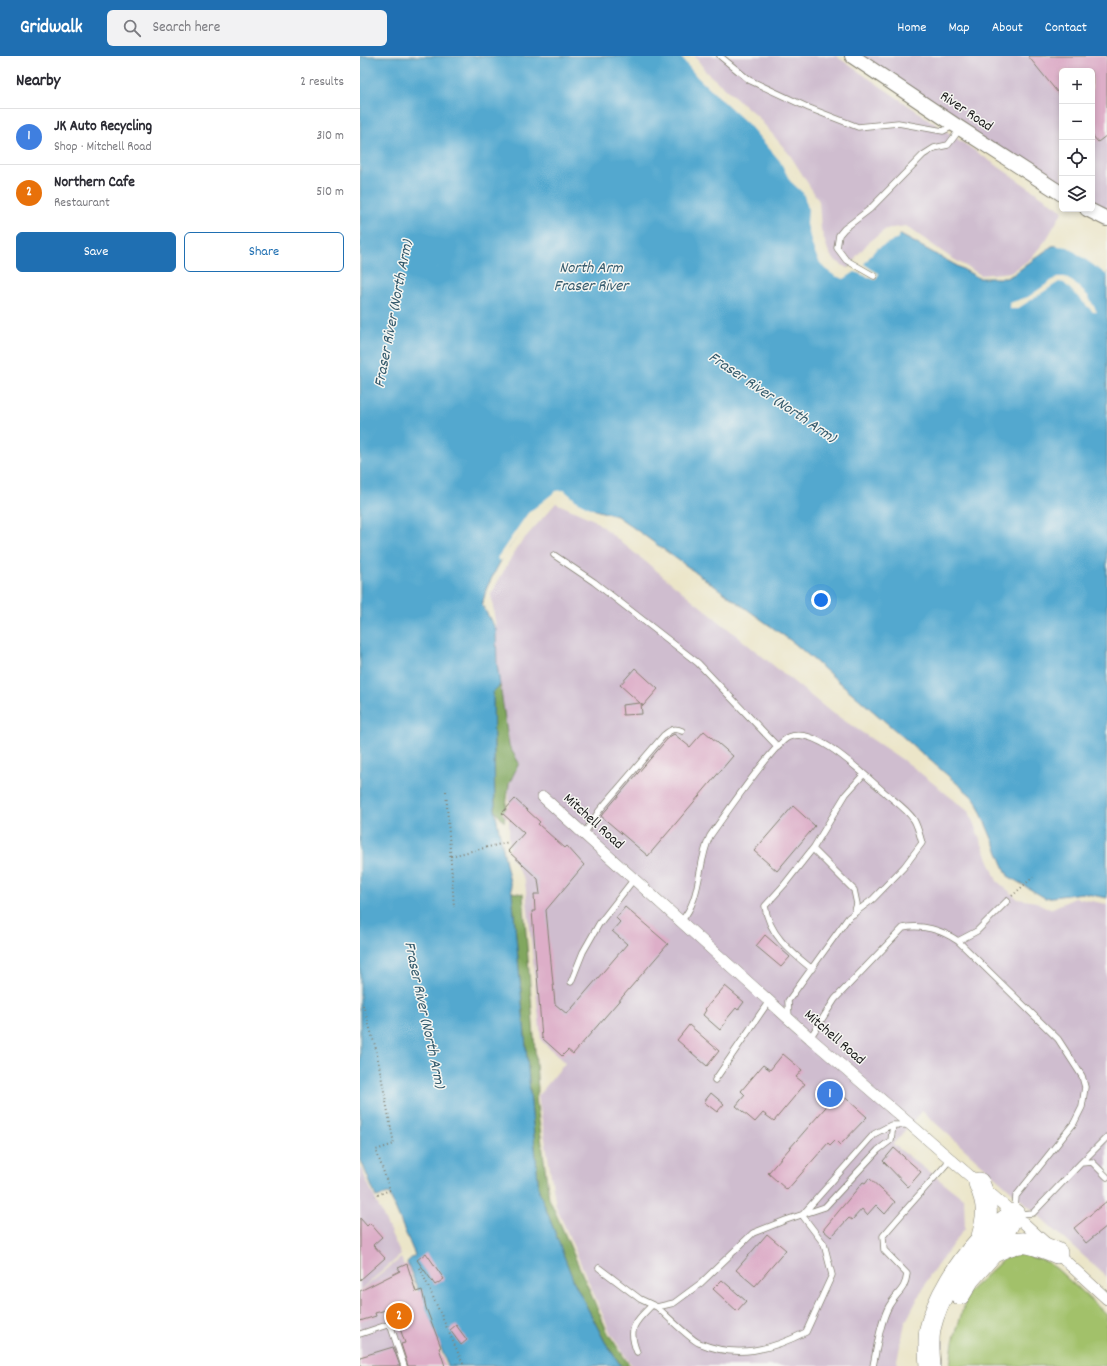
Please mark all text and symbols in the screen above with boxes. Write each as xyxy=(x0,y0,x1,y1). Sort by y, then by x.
search box xyxy=(107,10,387,46)
text: Gridwalk xyxy=(20,15,83,42)
icon: search xyxy=(121,17,143,39)
text: Search here xyxy=(153,17,220,39)
text: Home xyxy=(897,18,926,38)
text: Map xyxy=(948,18,970,38)
text: About xyxy=(992,18,1023,38)
text: Contact xyxy=(1045,18,1087,38)
map controls xyxy=(1059,68,1095,212)
button: + xyxy=(1059,68,1095,104)
text: Nearby xyxy=(16,70,60,94)
text: 2 results xyxy=(300,73,344,92)
street label: River Road xyxy=(935,86,997,138)
button: − xyxy=(1059,104,1095,140)
text: JK Auto Recycling xyxy=(54,116,152,138)
text: 1 xyxy=(28,127,30,146)
text: 310 m xyxy=(316,127,344,146)
text: Shop · Mitchell Road xyxy=(54,138,152,157)
button: locate xyxy=(1059,140,1095,176)
text: Northern Cafe xyxy=(54,172,135,194)
button: layers xyxy=(1059,176,1095,212)
text: 2 xyxy=(26,183,32,202)
text: 510 m xyxy=(316,183,344,202)
text: Restaurant xyxy=(54,194,110,213)
button: Save xyxy=(16,232,176,272)
button: Share xyxy=(184,232,344,272)
water label: Fraser River (North Arm) xyxy=(368,238,420,390)
water label: North Arm Fraser River xyxy=(554,257,630,298)
water label: Fraser River (North Arm) xyxy=(704,347,841,450)
your location xyxy=(811,590,831,610)
street label: Mitchell Road xyxy=(558,789,628,855)
water label: Fraser River (North Arm) xyxy=(397,939,451,1091)
street label: Mitchell Road xyxy=(798,1005,870,1071)
pin: 1 xyxy=(817,1079,843,1109)
pin: 2 xyxy=(386,1301,412,1331)

